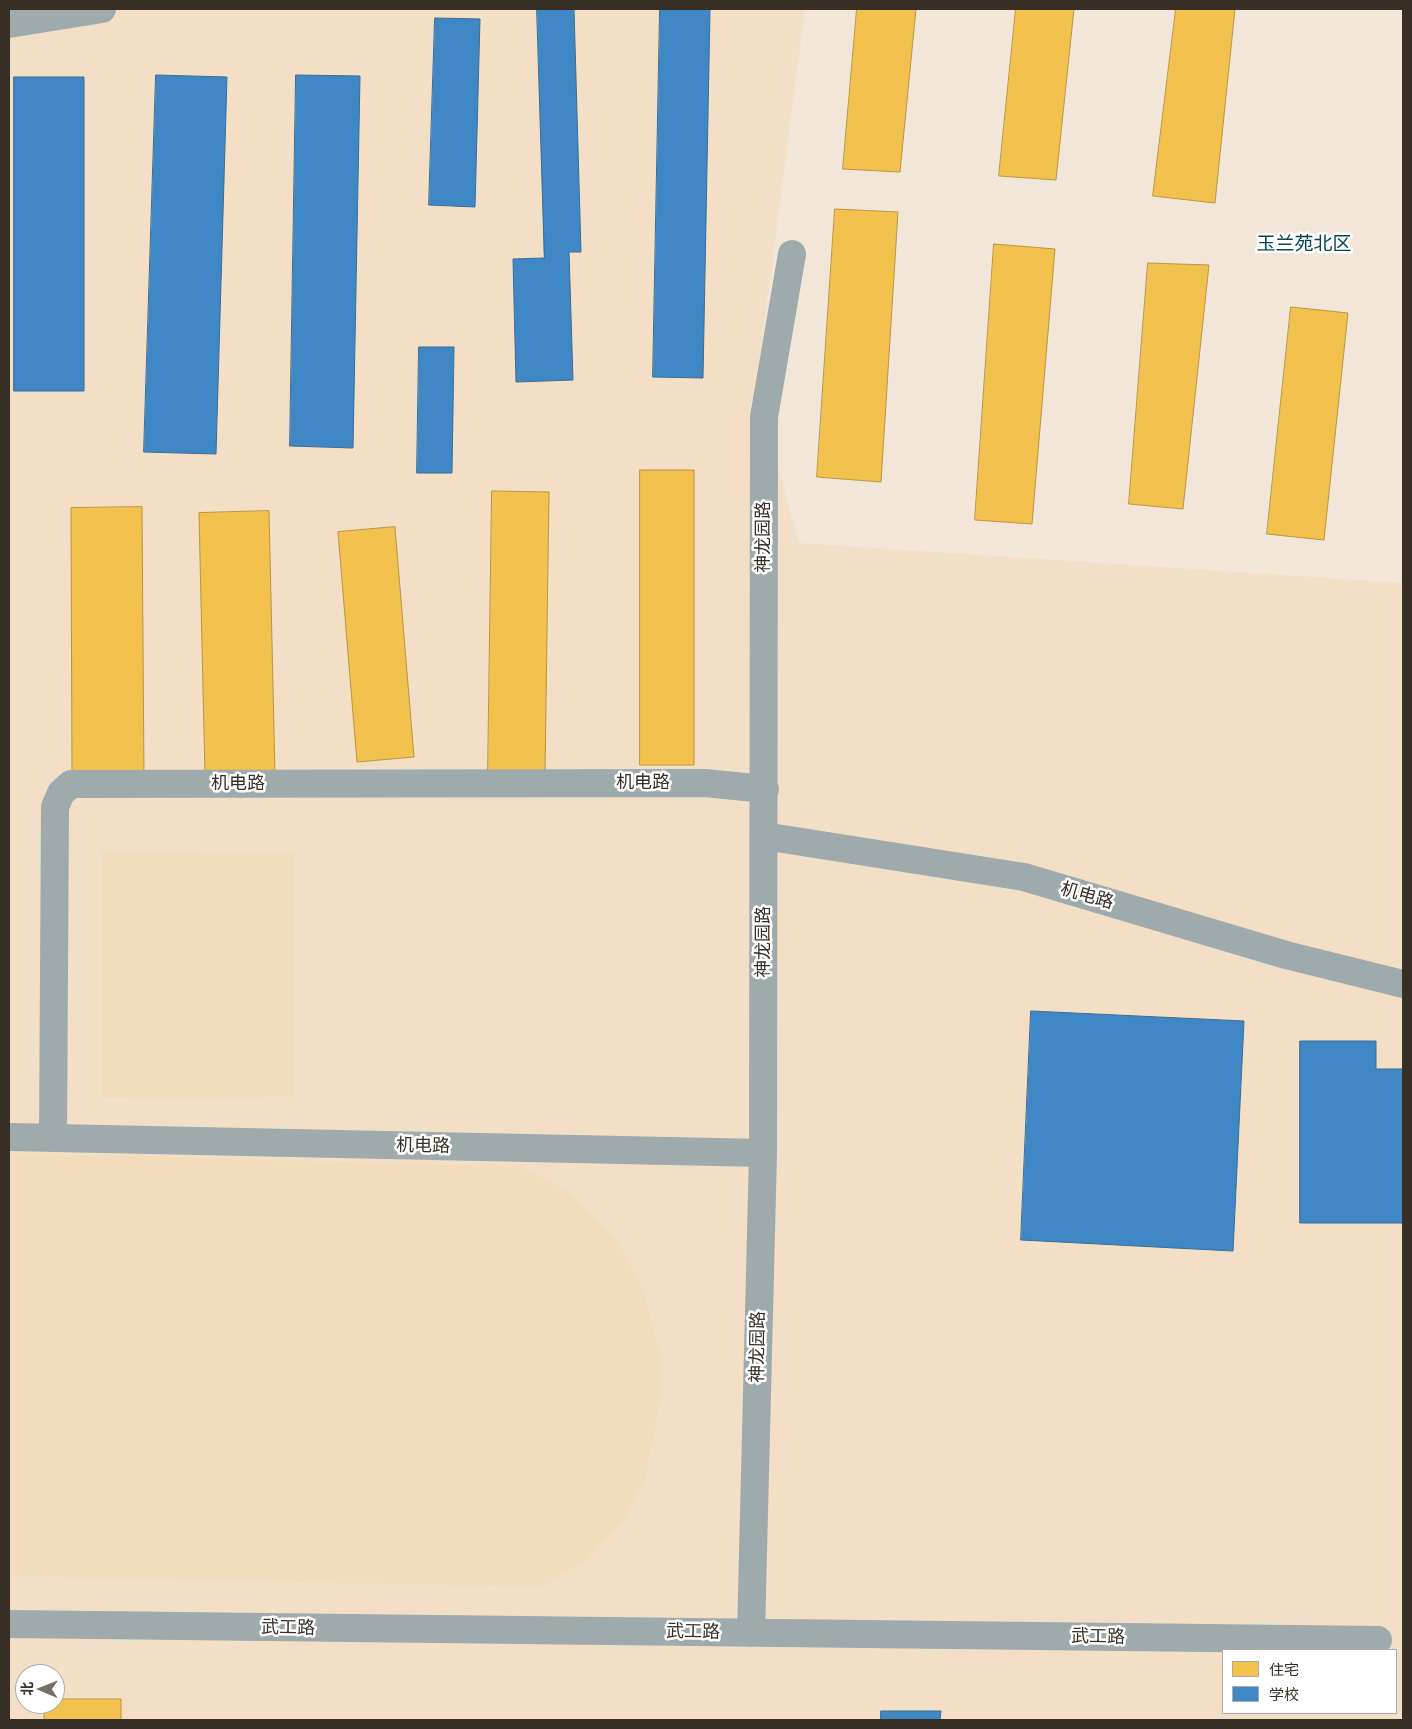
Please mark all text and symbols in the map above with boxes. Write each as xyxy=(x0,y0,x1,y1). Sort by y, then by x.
district label: 玉兰苑北区 xyxy=(1257,233,1351,255)
street label: 神龙园路 xyxy=(753,501,775,573)
street label: 机电路 xyxy=(616,772,670,794)
street label: 机电路 xyxy=(211,773,265,795)
street label: 机电路 xyxy=(1058,878,1116,914)
street label: 神龙园路 xyxy=(753,906,775,978)
street label: 机电路 xyxy=(396,1135,450,1157)
street label: 神龙园路 xyxy=(747,1311,769,1383)
street label: 武工路 xyxy=(261,1617,315,1639)
street label: 武工路 xyxy=(666,1621,720,1643)
street label: 武工路 xyxy=(1071,1626,1125,1648)
legend xyxy=(1222,1649,1397,1714)
text: 住宅 xyxy=(1269,1657,1299,1680)
north arrow xyxy=(15,1664,65,1714)
text: 北 xyxy=(16,1682,36,1696)
text: 学校 xyxy=(1269,1682,1299,1705)

